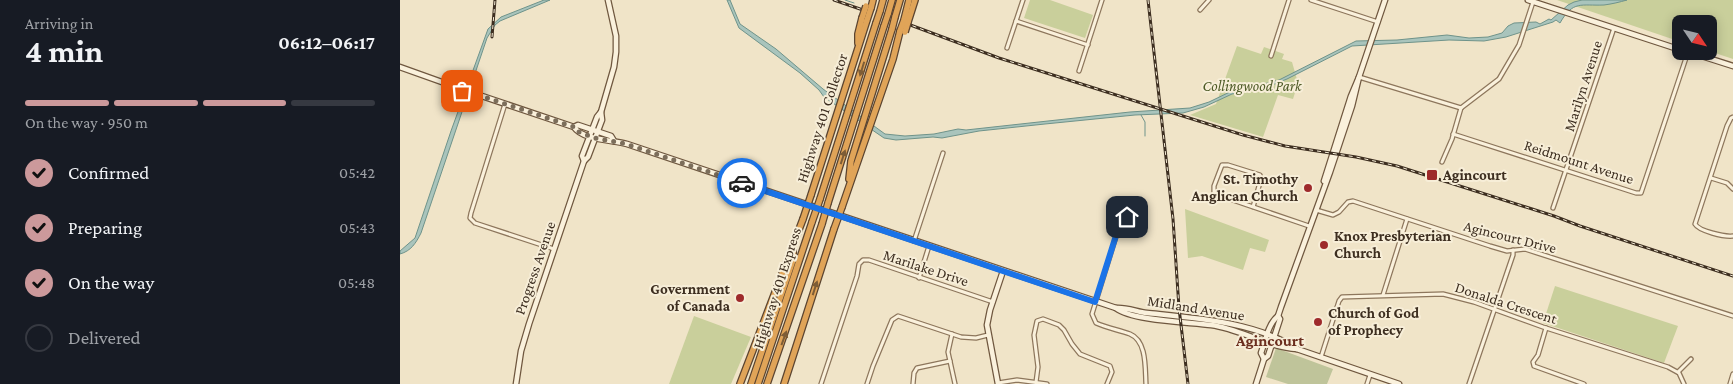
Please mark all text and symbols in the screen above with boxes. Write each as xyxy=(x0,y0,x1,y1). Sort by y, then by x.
text: Arriving in xyxy=(25,15,93,32)
north arrow xyxy=(1672,15,1718,60)
map controls xyxy=(1672,15,1717,60)
text: 06:12–06:17 xyxy=(278,32,375,53)
text: 4 min xyxy=(25,33,103,69)
street label: Marilyn Avenue xyxy=(1561,38,1606,134)
street label: Highway 401 Collector xyxy=(794,51,852,185)
one-way arrow xyxy=(857,62,865,77)
pin xyxy=(441,70,483,112)
icon: bag xyxy=(448,77,476,105)
park label: Collingwood Park xyxy=(1202,78,1303,95)
text: On the way · 950 m xyxy=(25,114,148,131)
street label: Reidmount Avenue xyxy=(1522,137,1636,187)
one-way arrow xyxy=(840,149,848,164)
courier xyxy=(717,158,767,208)
icon: check xyxy=(25,159,53,187)
text: Confirmed xyxy=(68,162,149,183)
text: 05:42 xyxy=(339,164,375,181)
place label: Agincourt xyxy=(1442,167,1507,183)
marker: Agincourt xyxy=(1425,168,1439,182)
icon: car xyxy=(728,169,756,197)
place label: St. Timothy Anglican Church xyxy=(1191,171,1299,204)
marker: St. Timothy Anglican Church xyxy=(1302,182,1314,194)
pin xyxy=(1106,196,1148,238)
icon: home xyxy=(1113,203,1141,231)
icon: check xyxy=(25,214,53,242)
text: Preparing xyxy=(68,217,142,238)
street label: Agincourt Drive xyxy=(1462,218,1558,257)
text: 05:43 xyxy=(339,219,375,236)
street label: Progress Avenue xyxy=(512,219,560,317)
street label: Highway 401 Express xyxy=(750,225,805,351)
place label: Knox Presbyterian Church xyxy=(1334,228,1452,261)
marker: Knox Presbyterian Church xyxy=(1318,239,1330,251)
street label: Marilake Drive xyxy=(881,247,971,289)
icon: check xyxy=(25,269,53,297)
text: On the way xyxy=(68,272,154,293)
text: 05:48 xyxy=(338,274,375,291)
street label: Donalda Crescent xyxy=(1453,279,1560,327)
one-way arrow xyxy=(812,280,820,295)
place label: Government of Canada xyxy=(650,281,731,314)
marker: Government of Canada xyxy=(734,292,746,304)
street label: Midland Avenue xyxy=(1146,292,1246,324)
place label: Church of God of Prophecy xyxy=(1328,305,1420,338)
marker: Church of God of Prophecy xyxy=(1312,316,1324,328)
text: Delivered xyxy=(68,327,141,348)
one-way arrow xyxy=(780,330,788,345)
district label: Agincourt xyxy=(1235,332,1304,349)

